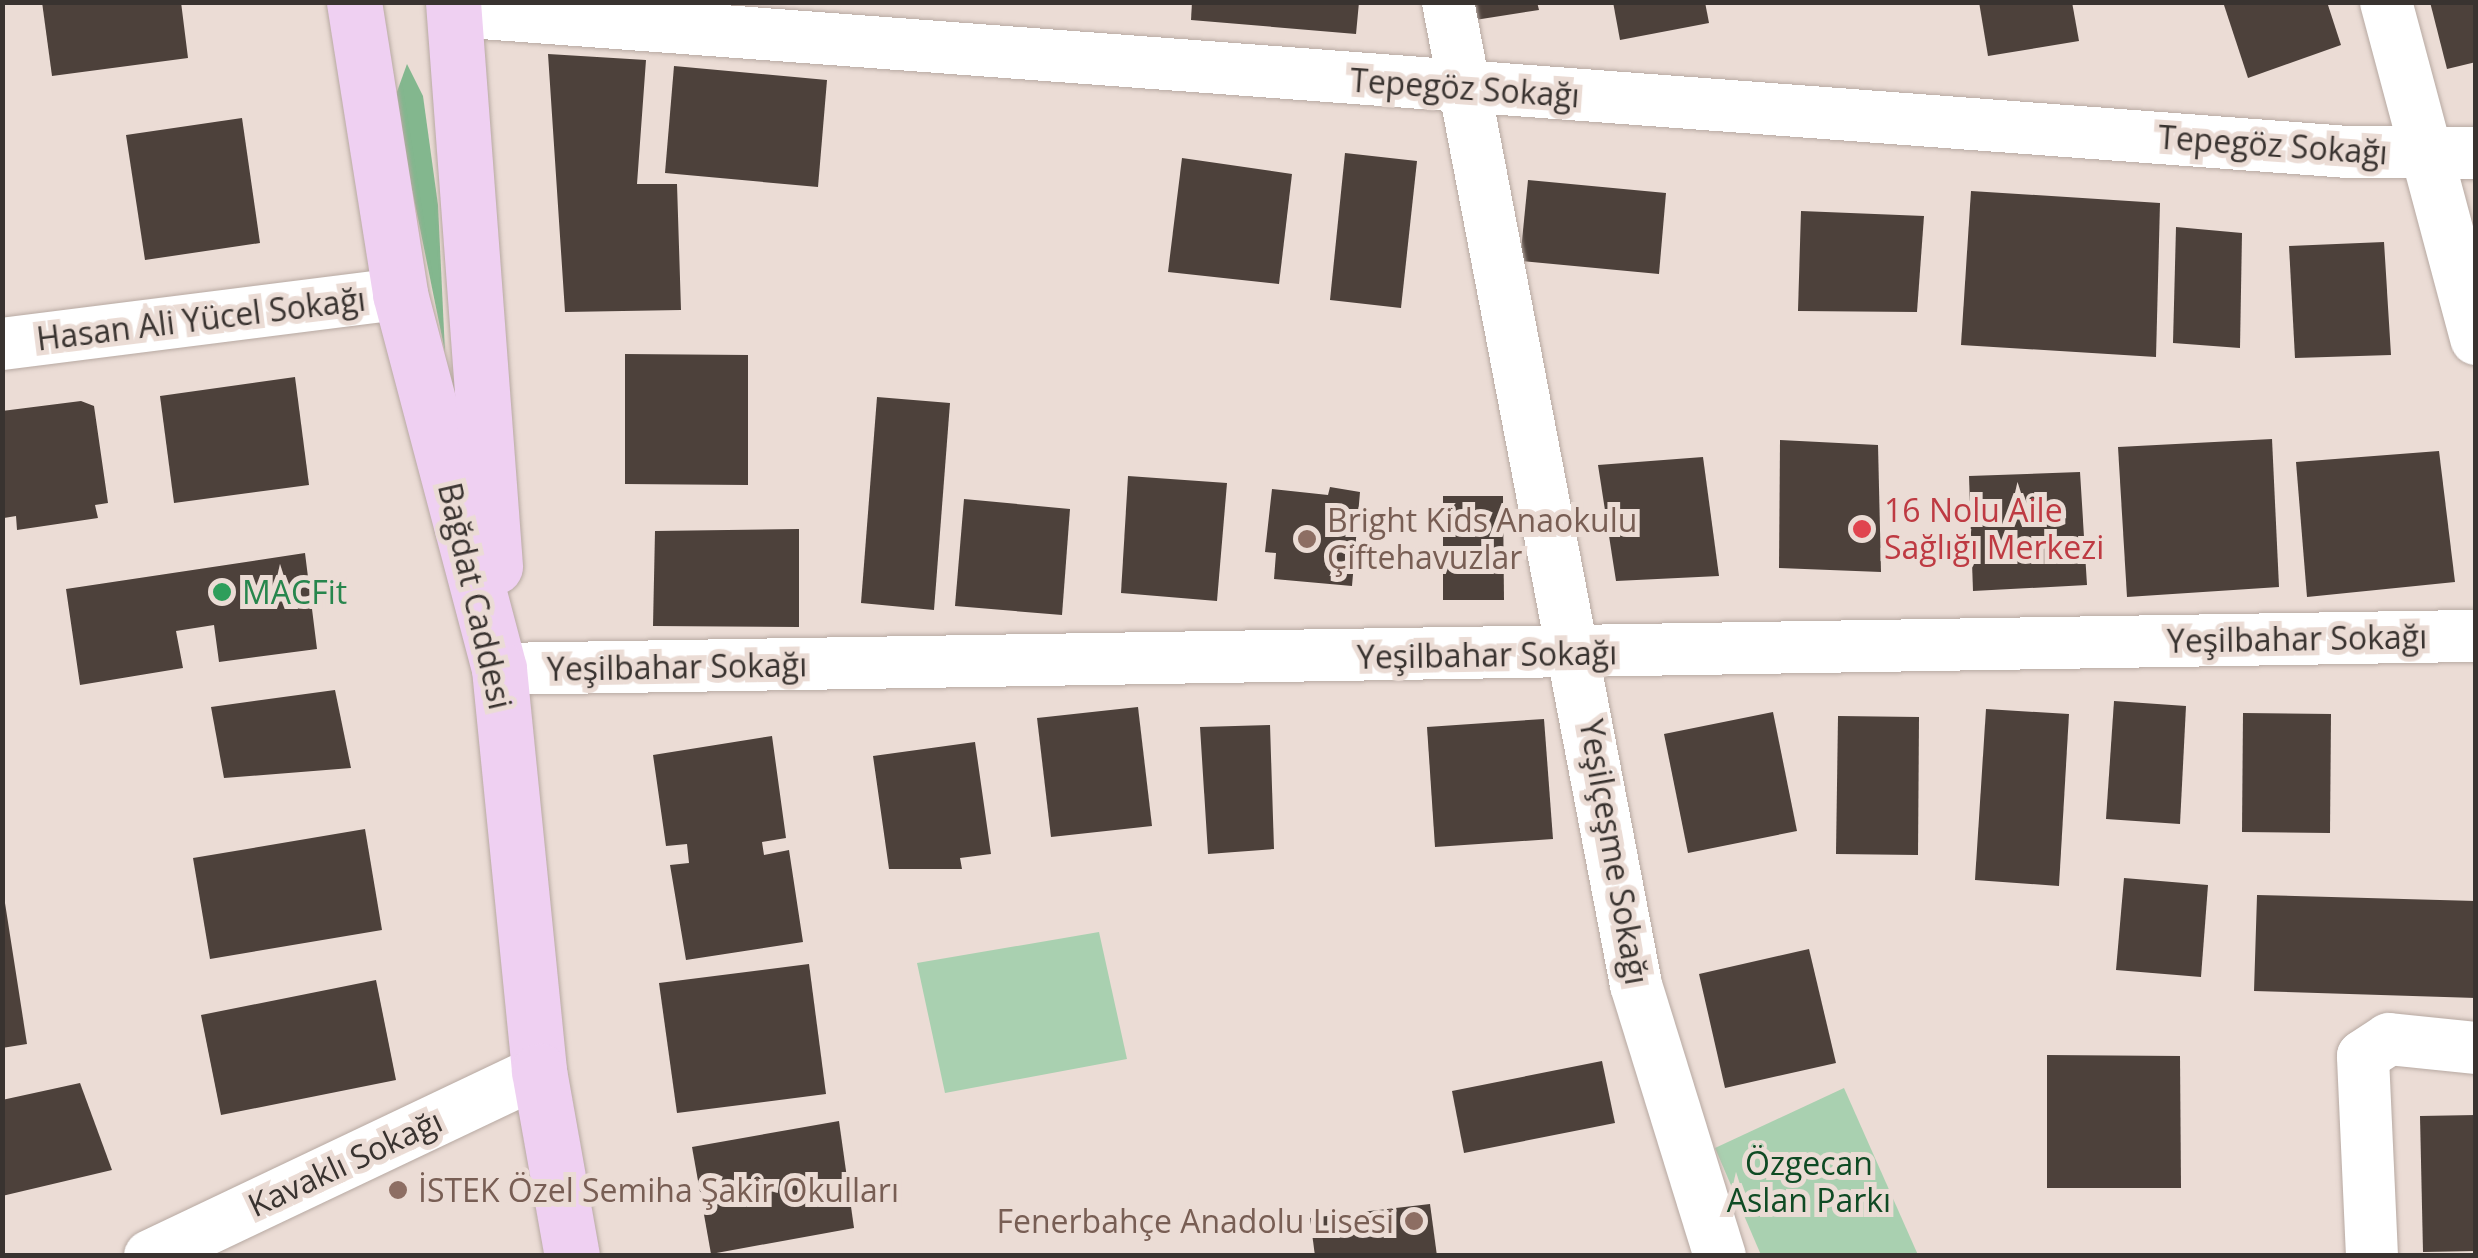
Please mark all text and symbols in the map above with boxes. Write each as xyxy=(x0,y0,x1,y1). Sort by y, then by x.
street label: Tepegöz Sokağı xyxy=(1349,61,1581,115)
street label: Tepegöz Sokağı xyxy=(2157,118,2389,172)
street label: Hasan Ali Yücel Sokağı xyxy=(34,280,368,358)
street label: Bağdat Caddesi xyxy=(430,479,520,713)
place label: 16 Nolu Aile Sağlığı Merkezi xyxy=(1884,492,2104,567)
place label: Bright Kids Anaokulu Çiftehavuzlar xyxy=(1327,502,1637,577)
marker: 16 Nolu Aile Sağlığı Merkezi xyxy=(1849,516,1875,542)
marker: Bright Kids Anaokulu Çiftehavuzlar xyxy=(1296,528,1318,550)
place label: MACFit xyxy=(242,573,347,611)
marker: MACFit xyxy=(211,581,233,603)
street label: Yeşilbahar Sokağı xyxy=(2167,618,2427,660)
street label: Yeşilbahar Sokağı xyxy=(1357,634,1617,676)
street label: Yeşilbahar Sokağı xyxy=(547,646,807,688)
street label: Yeşilçeşme Sokağı xyxy=(1572,716,1656,988)
street label: Kavaklı Sokağı xyxy=(242,1101,448,1225)
park label: Özgecan Aslan Parkı xyxy=(1727,1145,1891,1220)
place label: İSTEK Özel Semiha Şakir Okulları xyxy=(418,1171,899,1209)
marker: İSTEK Özel Semiha Şakir Okulları xyxy=(387,1179,409,1201)
place label: Fenerbahçe Anadolu Lisesi xyxy=(996,1202,1394,1240)
marker: Fenerbahçe Anadolu Lisesi xyxy=(1403,1210,1425,1232)

